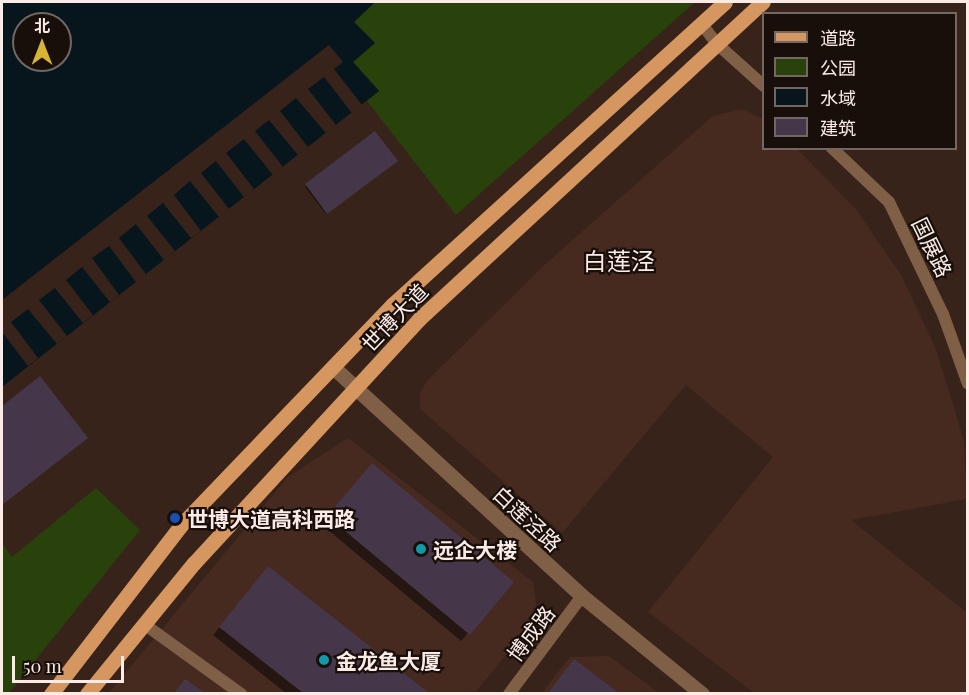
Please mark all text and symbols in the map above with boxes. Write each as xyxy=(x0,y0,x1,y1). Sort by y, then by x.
north arrow xyxy=(12,12,72,72)
legend xyxy=(762,12,957,150)
text: 北 xyxy=(34,15,50,36)
text: 道路 xyxy=(820,26,856,50)
text: 公园 xyxy=(820,56,856,80)
text: 水域 xyxy=(820,86,856,110)
text: 建筑 xyxy=(820,116,856,140)
street label: 国展路 xyxy=(908,213,958,281)
district label: 白莲泾 xyxy=(583,247,655,275)
street label: 世博大道 xyxy=(356,278,432,356)
street label: 白莲泾路 xyxy=(489,480,567,556)
place label: 世博大道高科西路 xyxy=(187,505,355,531)
marker: 世博大道高科西路 xyxy=(168,511,182,525)
place label: 远企大楼 xyxy=(433,536,517,562)
marker: 远企大楼 xyxy=(414,542,428,556)
street label: 博成路 xyxy=(501,600,559,666)
scale bar xyxy=(15,644,128,682)
place label: 金龙鱼大厦 xyxy=(336,647,441,673)
marker: 金龙鱼大厦 xyxy=(317,653,331,667)
text: 50 m xyxy=(23,654,62,678)

